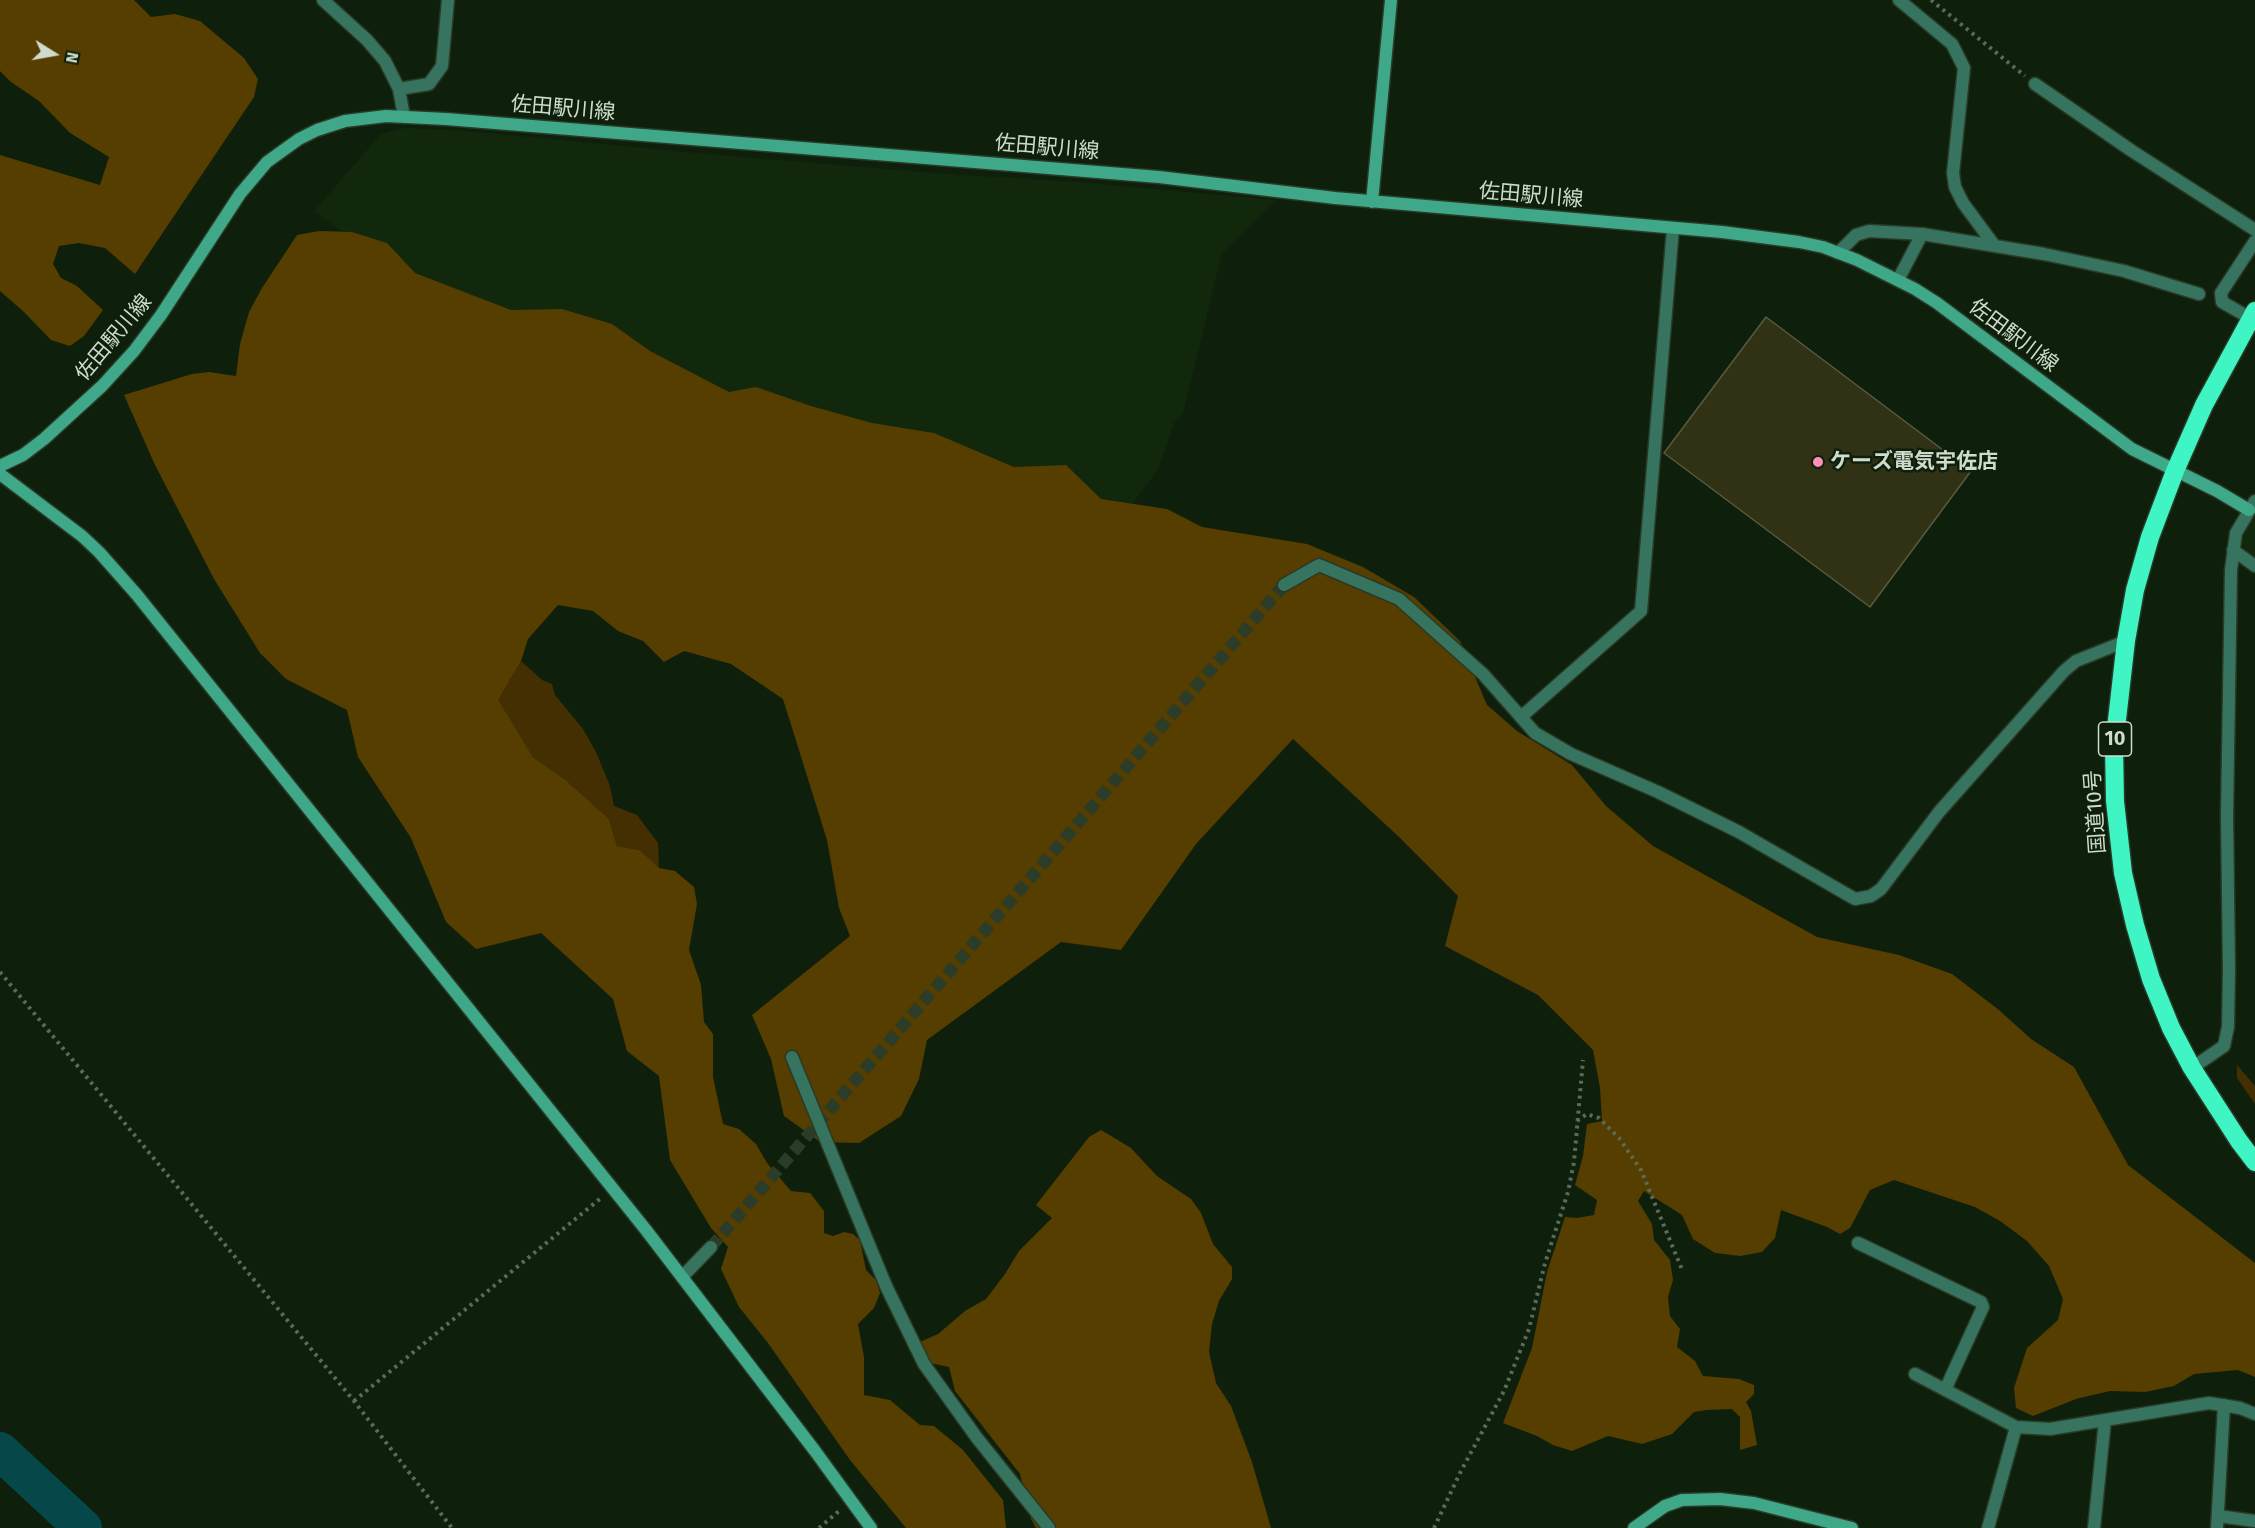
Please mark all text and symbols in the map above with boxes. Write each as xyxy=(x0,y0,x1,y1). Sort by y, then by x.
north arrow xyxy=(24,24,84,84)
text: N xyxy=(62,51,82,65)
street label: 佐田駅川線 xyxy=(510,92,616,126)
street label: 佐田駅川線 xyxy=(994,131,1100,165)
street label: 佐田駅川線 xyxy=(1478,179,1584,213)
street label: 佐田駅川線 xyxy=(71,290,157,386)
street label: 佐田駅川線 xyxy=(1963,294,2063,378)
place label: ケーズ電気宇佐店 xyxy=(1830,449,1998,475)
marker: ケーズ電気宇佐店 xyxy=(1811,455,1825,469)
road number: 10 xyxy=(2098,722,2132,756)
street label: 国道10号 xyxy=(2081,769,2111,855)

